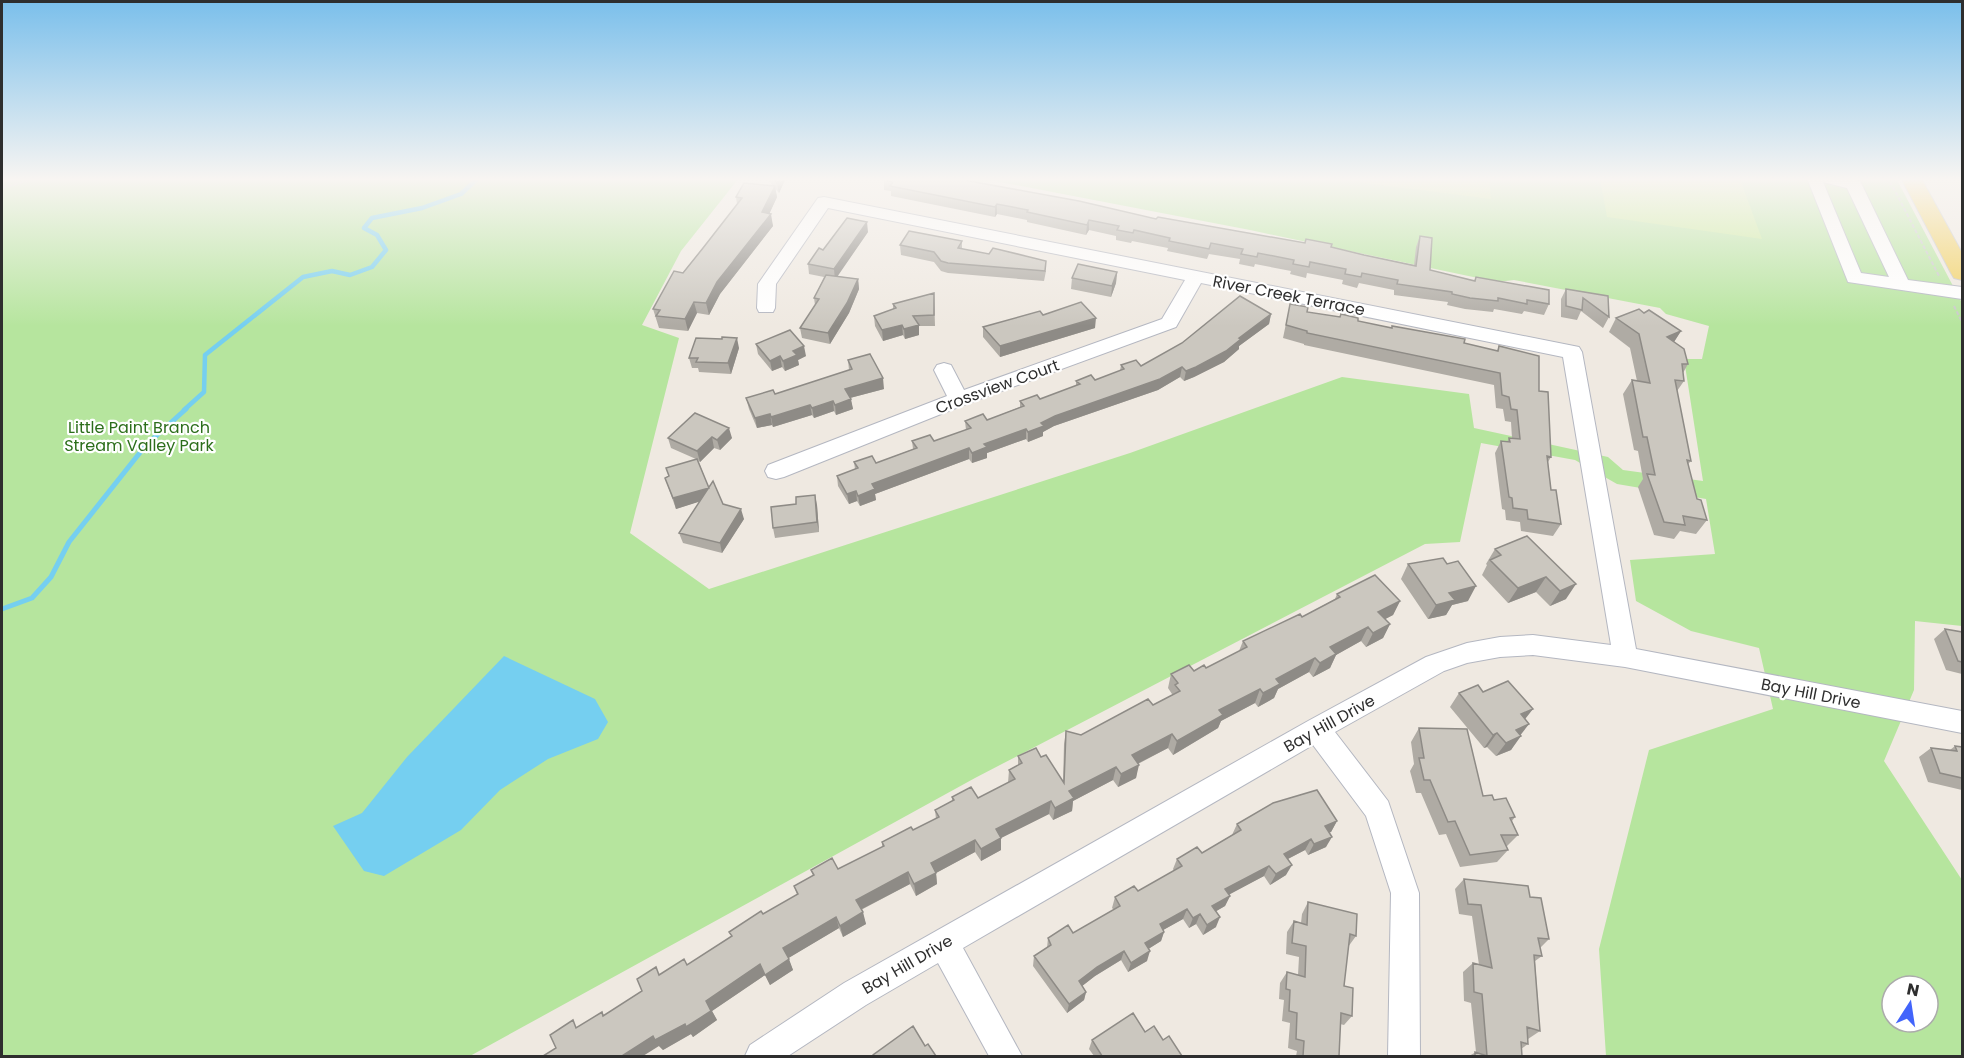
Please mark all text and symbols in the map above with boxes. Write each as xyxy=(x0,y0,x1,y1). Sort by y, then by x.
street label: River Creek Terrace xyxy=(1211,269,1367,322)
street label: Crossview Court xyxy=(932,353,1062,420)
park label: Little Paint Branch Stream Valley Park xyxy=(64,416,215,457)
street label: Bay Hill Drive xyxy=(1759,673,1863,714)
street label: Bay Hill Drive xyxy=(1279,689,1379,758)
street label: Bay Hill Drive xyxy=(858,929,957,1000)
north arrow xyxy=(1880,974,1940,1034)
text: N xyxy=(1905,977,1921,1002)

